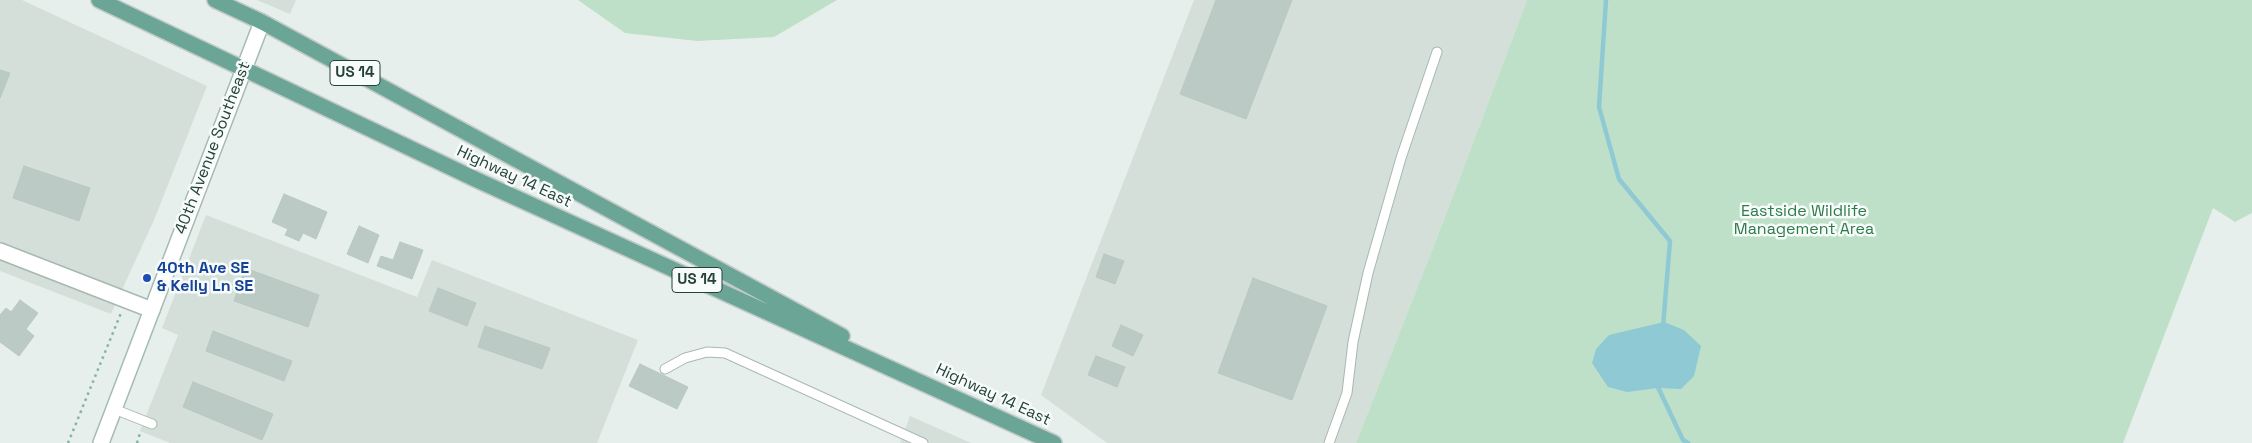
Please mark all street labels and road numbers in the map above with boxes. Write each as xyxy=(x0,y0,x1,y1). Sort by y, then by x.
street label: 40th Avenue Southeast xyxy=(171,59,255,237)
road number: US 14 xyxy=(330,60,380,86)
street label: Highway 14 East xyxy=(454,142,574,212)
road number: US 14 xyxy=(672,268,722,292)
street label: Highway 14 East xyxy=(933,360,1053,430)

